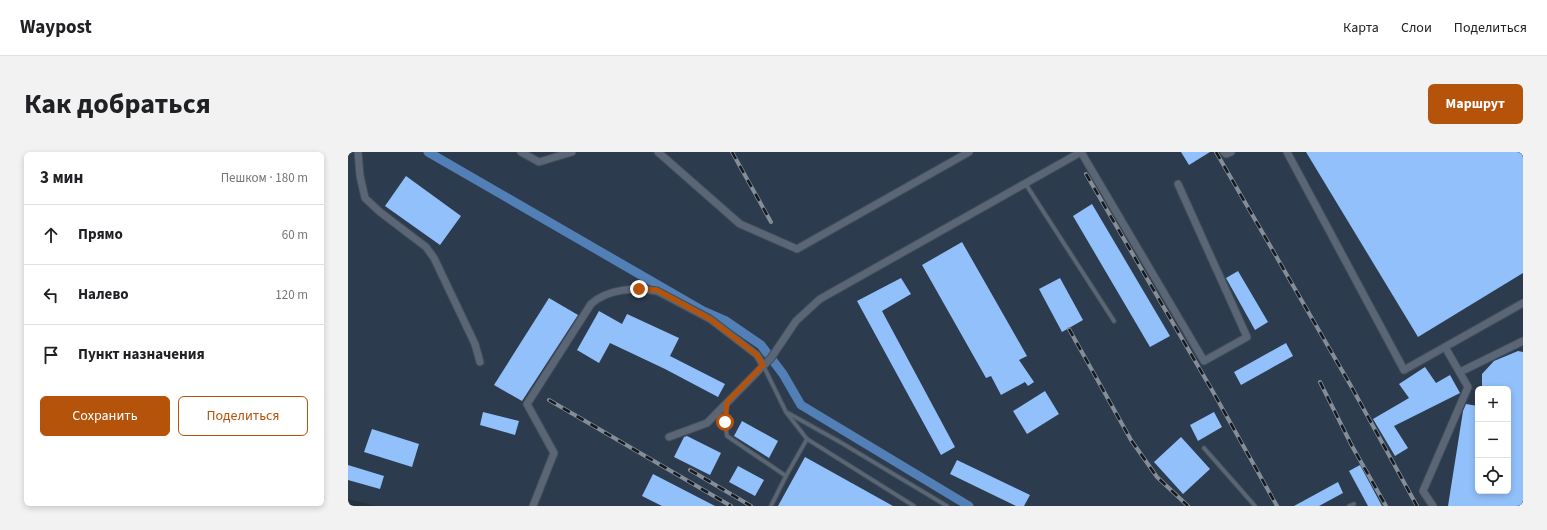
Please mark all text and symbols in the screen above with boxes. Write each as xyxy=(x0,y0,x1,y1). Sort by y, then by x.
text: Waypost xyxy=(20,14,92,41)
text: Карта xyxy=(1343,18,1379,38)
text: Слои xyxy=(1401,18,1432,38)
text: Поделиться xyxy=(1454,18,1527,38)
text: Как добраться xyxy=(24,84,211,124)
button: Маршрут xyxy=(1428,84,1523,124)
text: 3 мин xyxy=(40,166,83,190)
text: Пешком · 180 m xyxy=(221,169,308,187)
icon: ahead xyxy=(40,224,62,246)
text: Прямо xyxy=(78,224,123,245)
text: 60 m xyxy=(282,226,308,244)
route end xyxy=(630,280,648,298)
icon: left xyxy=(40,284,62,306)
text: Налево xyxy=(78,284,129,305)
text: 120 m xyxy=(275,286,308,304)
icon: arrive xyxy=(40,344,62,366)
text: Пункт назначения xyxy=(78,344,205,365)
map controls xyxy=(1475,386,1511,494)
button: + xyxy=(1475,386,1511,422)
button: Сохранить xyxy=(40,396,170,436)
button: Поделиться xyxy=(178,396,308,436)
route start xyxy=(716,413,734,431)
button: − xyxy=(1475,422,1511,458)
button: locate xyxy=(1475,458,1511,494)

